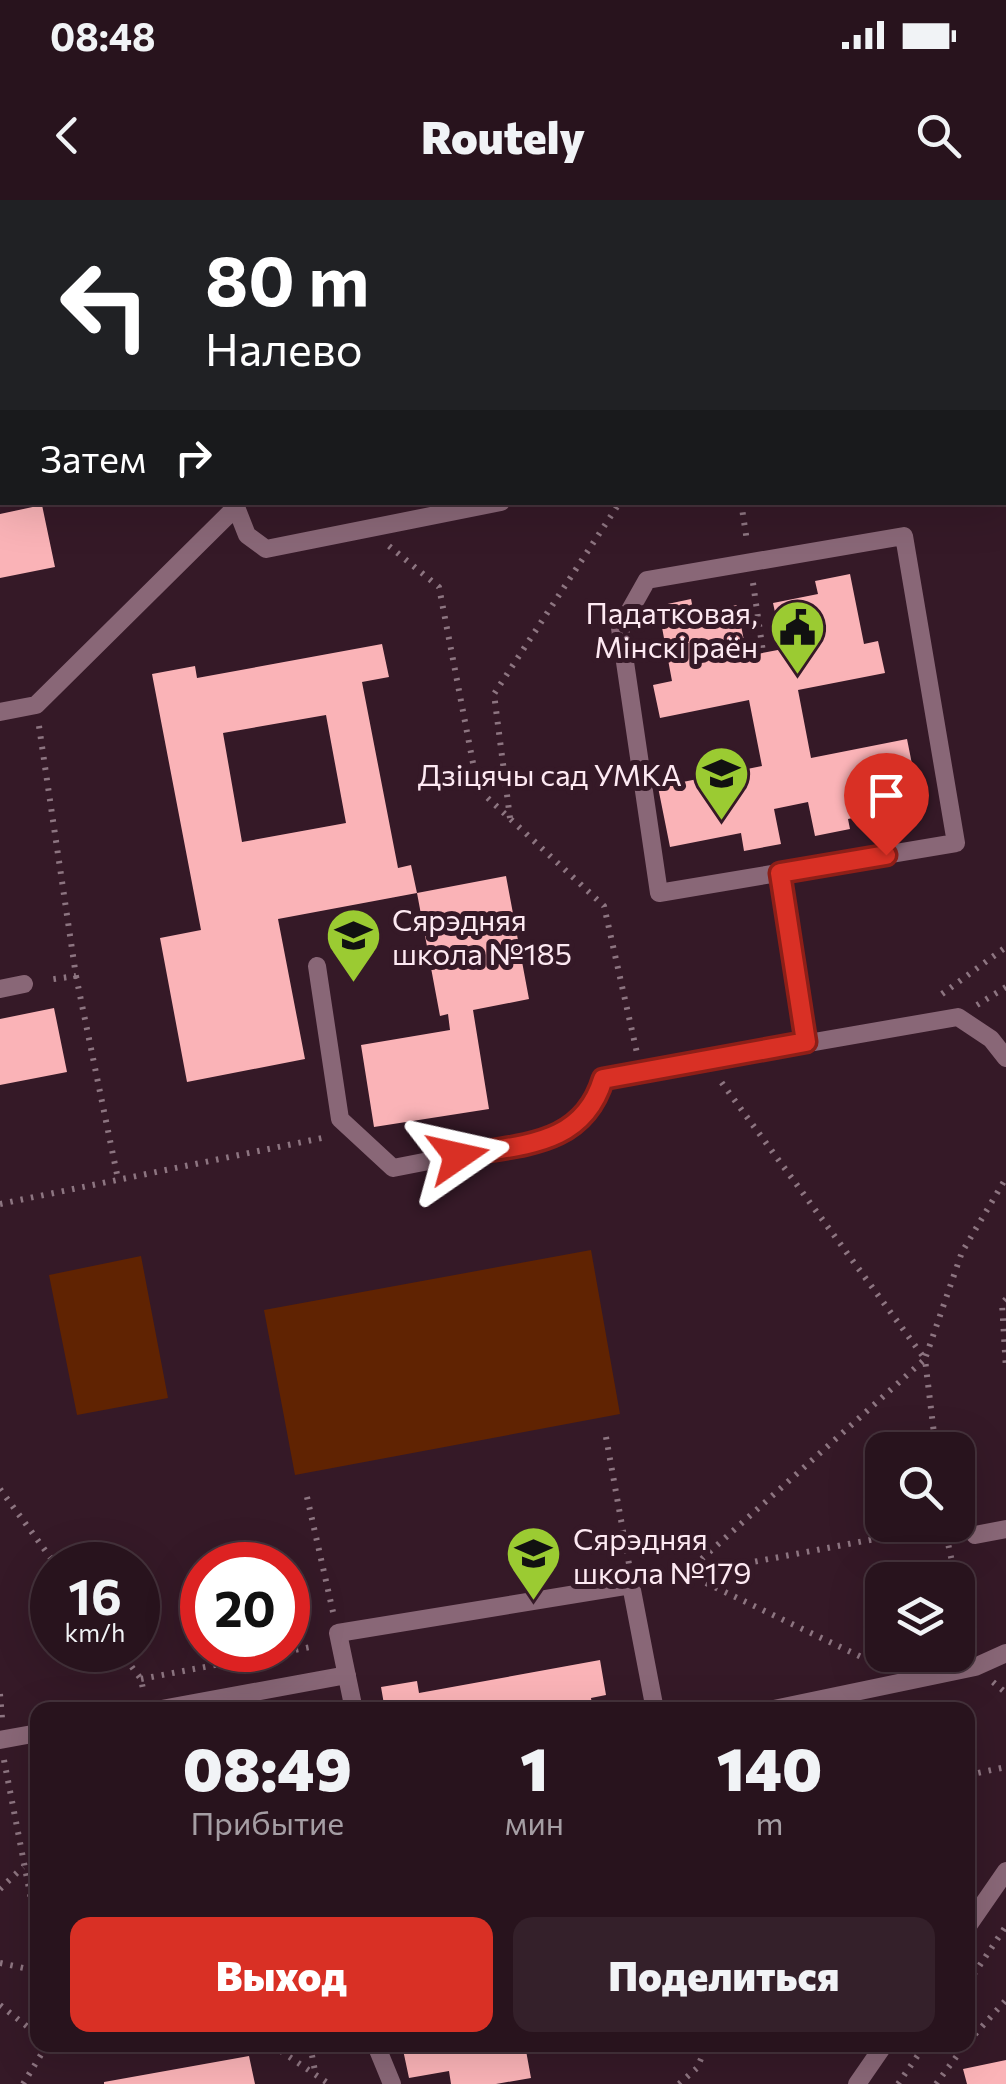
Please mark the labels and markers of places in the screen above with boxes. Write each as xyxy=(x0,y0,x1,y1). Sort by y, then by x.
place label: Падатковая, Мінскі раён xyxy=(585,593,758,664)
public building icon: Падатковая, Мінскі раён xyxy=(767,598,827,677)
school or university icon: Дзіцячы сад УМКА xyxy=(691,743,751,822)
pin xyxy=(844,753,929,856)
place label: Дзіцячы сад УМКА xyxy=(418,755,682,792)
place label: Сярэдняя школа №185 xyxy=(392,900,572,971)
school or university icon: Сярэдняя школа №185 xyxy=(323,905,383,984)
place label: Сярэдняя школа №179 xyxy=(573,1519,752,1590)
school or university icon: Сярэдняя школа №179 xyxy=(504,1524,564,1603)

